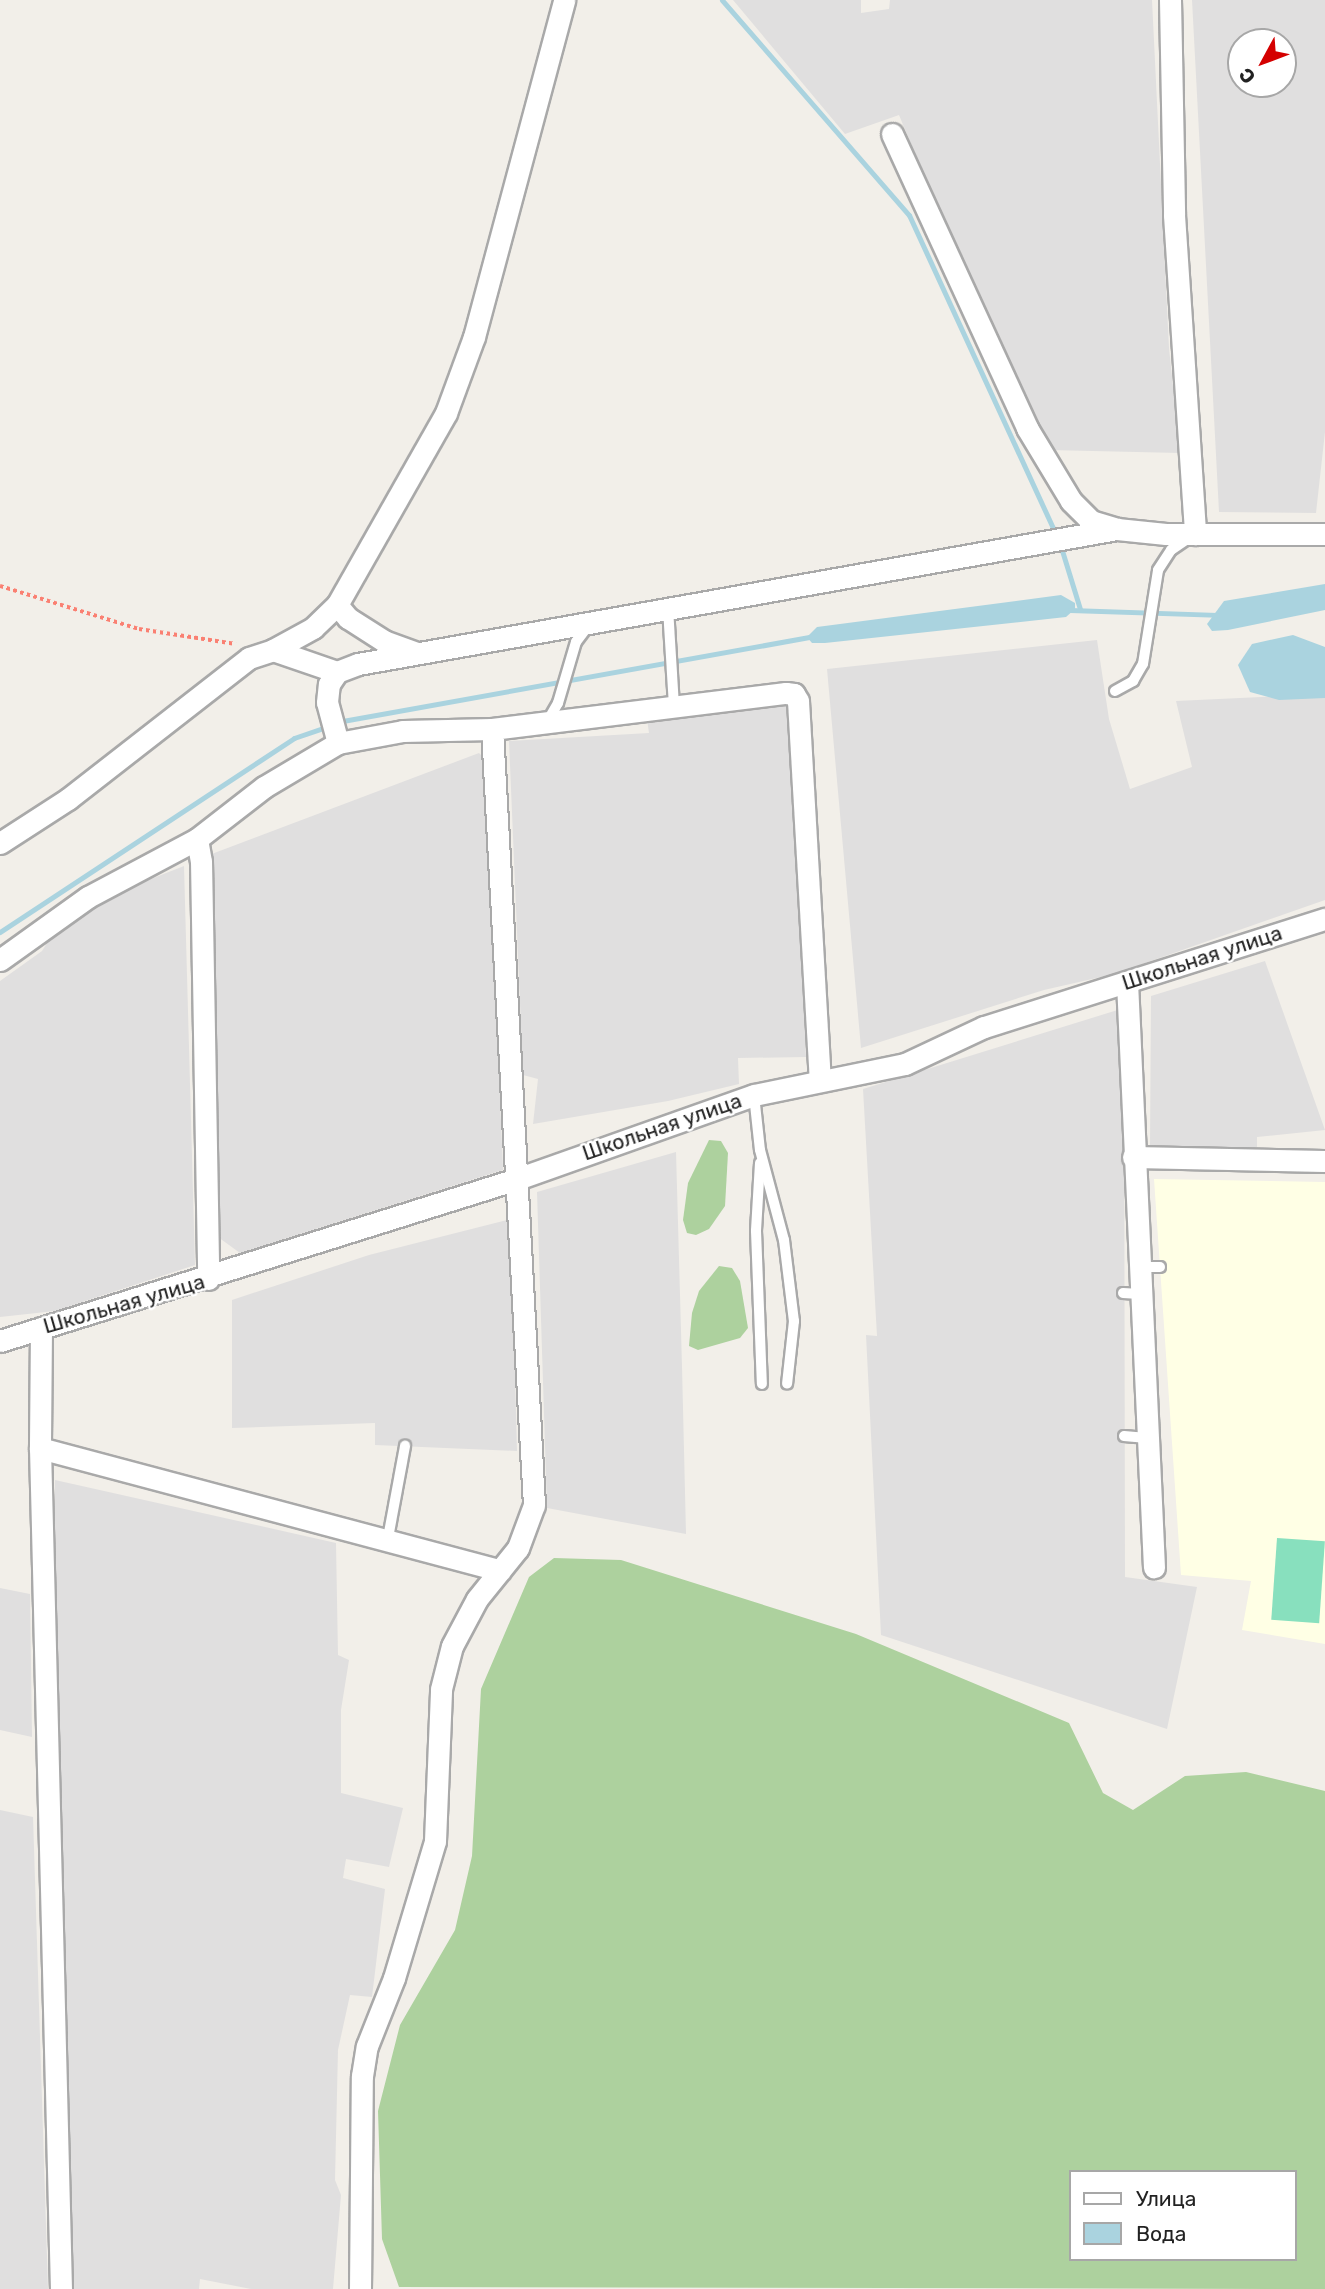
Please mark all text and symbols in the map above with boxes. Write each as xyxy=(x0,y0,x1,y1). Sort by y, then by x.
north arrow xyxy=(1227,28,1297,98)
text: С xyxy=(1234,63,1260,88)
street label: Школьная улица xyxy=(1119,920,1285,996)
street label: Школьная улица xyxy=(579,1088,745,1166)
street label: Школьная улица xyxy=(40,1269,208,1339)
legend xyxy=(1070,2170,1297,2261)
text: Улица xyxy=(1136,2186,1196,2211)
text: Вода xyxy=(1136,2221,1186,2246)

